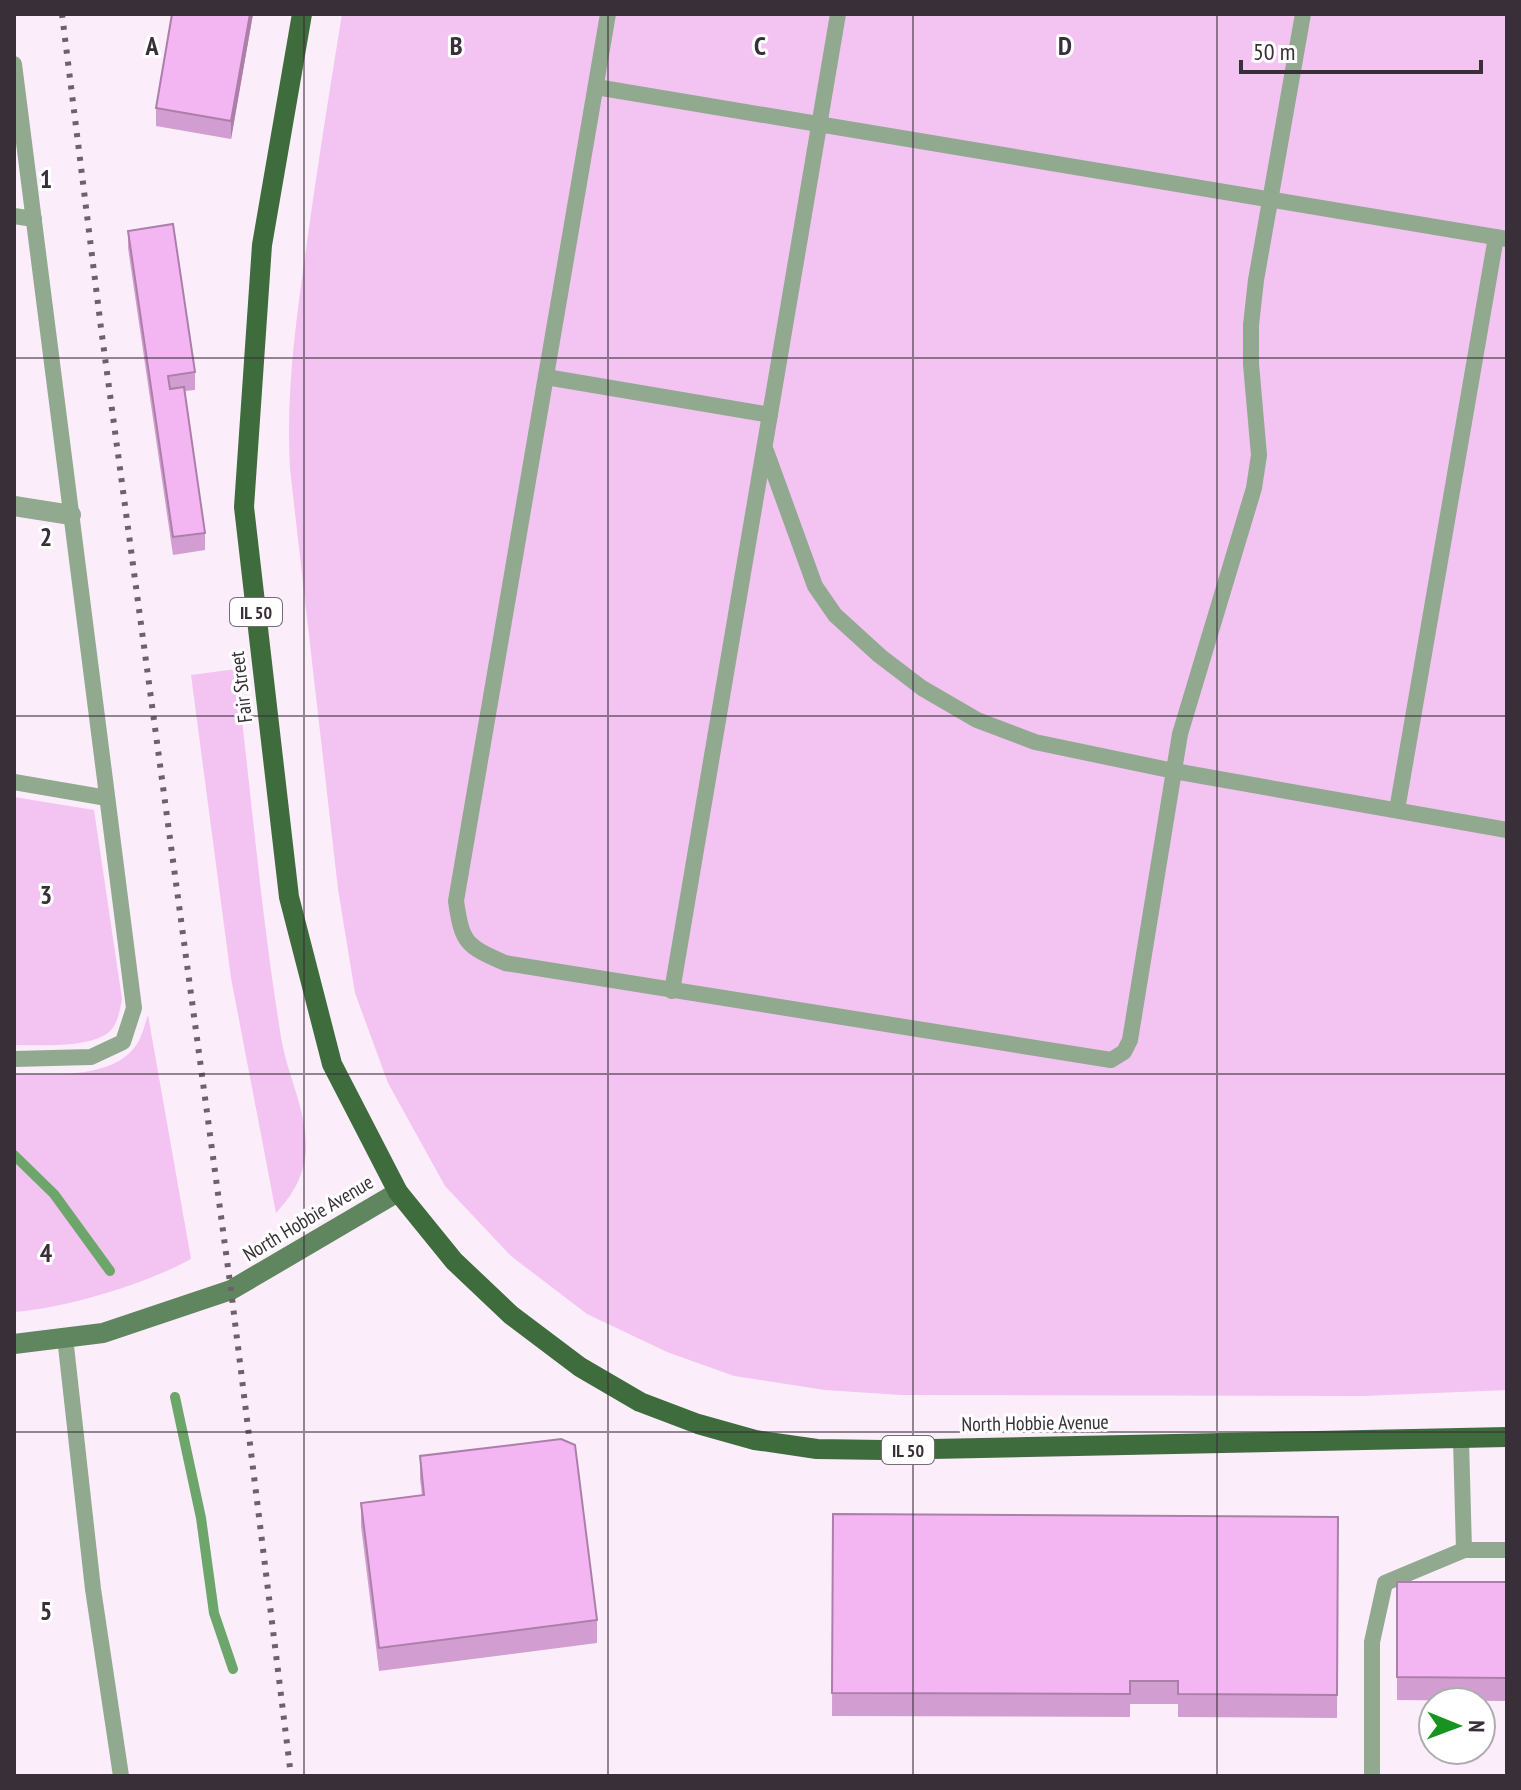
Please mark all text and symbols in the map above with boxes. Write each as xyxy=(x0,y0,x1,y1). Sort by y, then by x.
scale bar xyxy=(1241,24,1481,74)
text: A xyxy=(144,29,159,62)
text: B xyxy=(450,29,463,62)
text: C xyxy=(754,29,766,62)
text: D xyxy=(1058,29,1072,62)
text: 50 m xyxy=(1253,36,1295,67)
text: 1 xyxy=(40,162,52,195)
text: 2 xyxy=(40,520,52,553)
road number: IL 50 xyxy=(230,598,282,626)
street label: Fair Street xyxy=(224,649,258,724)
text: 3 xyxy=(40,878,52,911)
street label: North Hobbie Avenue xyxy=(238,1169,378,1267)
text: 4 xyxy=(40,1236,53,1269)
street label: North Hobbie Avenue xyxy=(961,1409,1109,1437)
road number: IL 50 xyxy=(882,1436,934,1464)
text: 5 xyxy=(40,1594,52,1627)
north arrow xyxy=(1417,1686,1497,1766)
text: N xyxy=(1463,1720,1491,1733)

